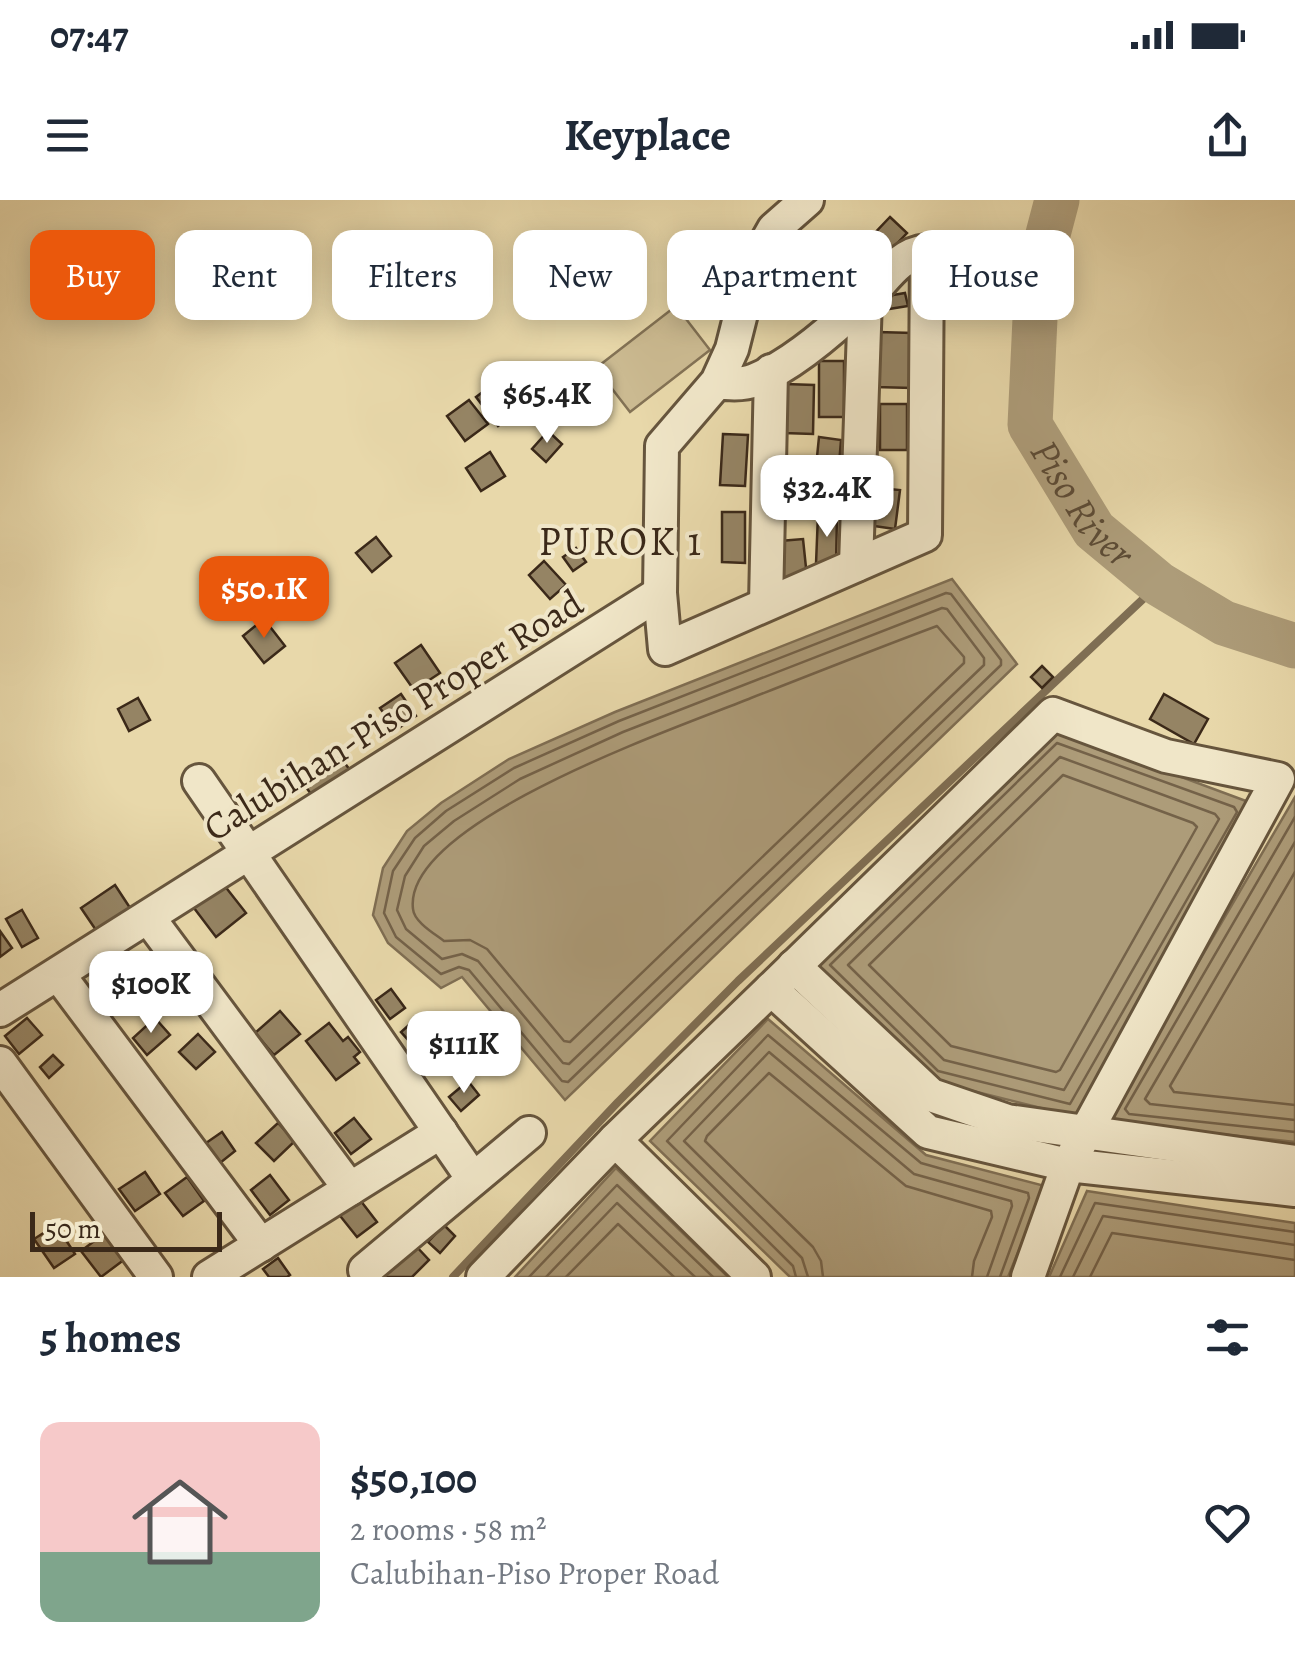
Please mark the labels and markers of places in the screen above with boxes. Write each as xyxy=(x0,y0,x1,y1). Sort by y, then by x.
pin: $65.4K xyxy=(466,361,628,446)
pin: $32.4K xyxy=(746,455,908,540)
pin: $50.1K xyxy=(183,556,345,641)
pin: $100K xyxy=(81,951,221,1036)
pin: $111K xyxy=(394,1011,534,1096)

